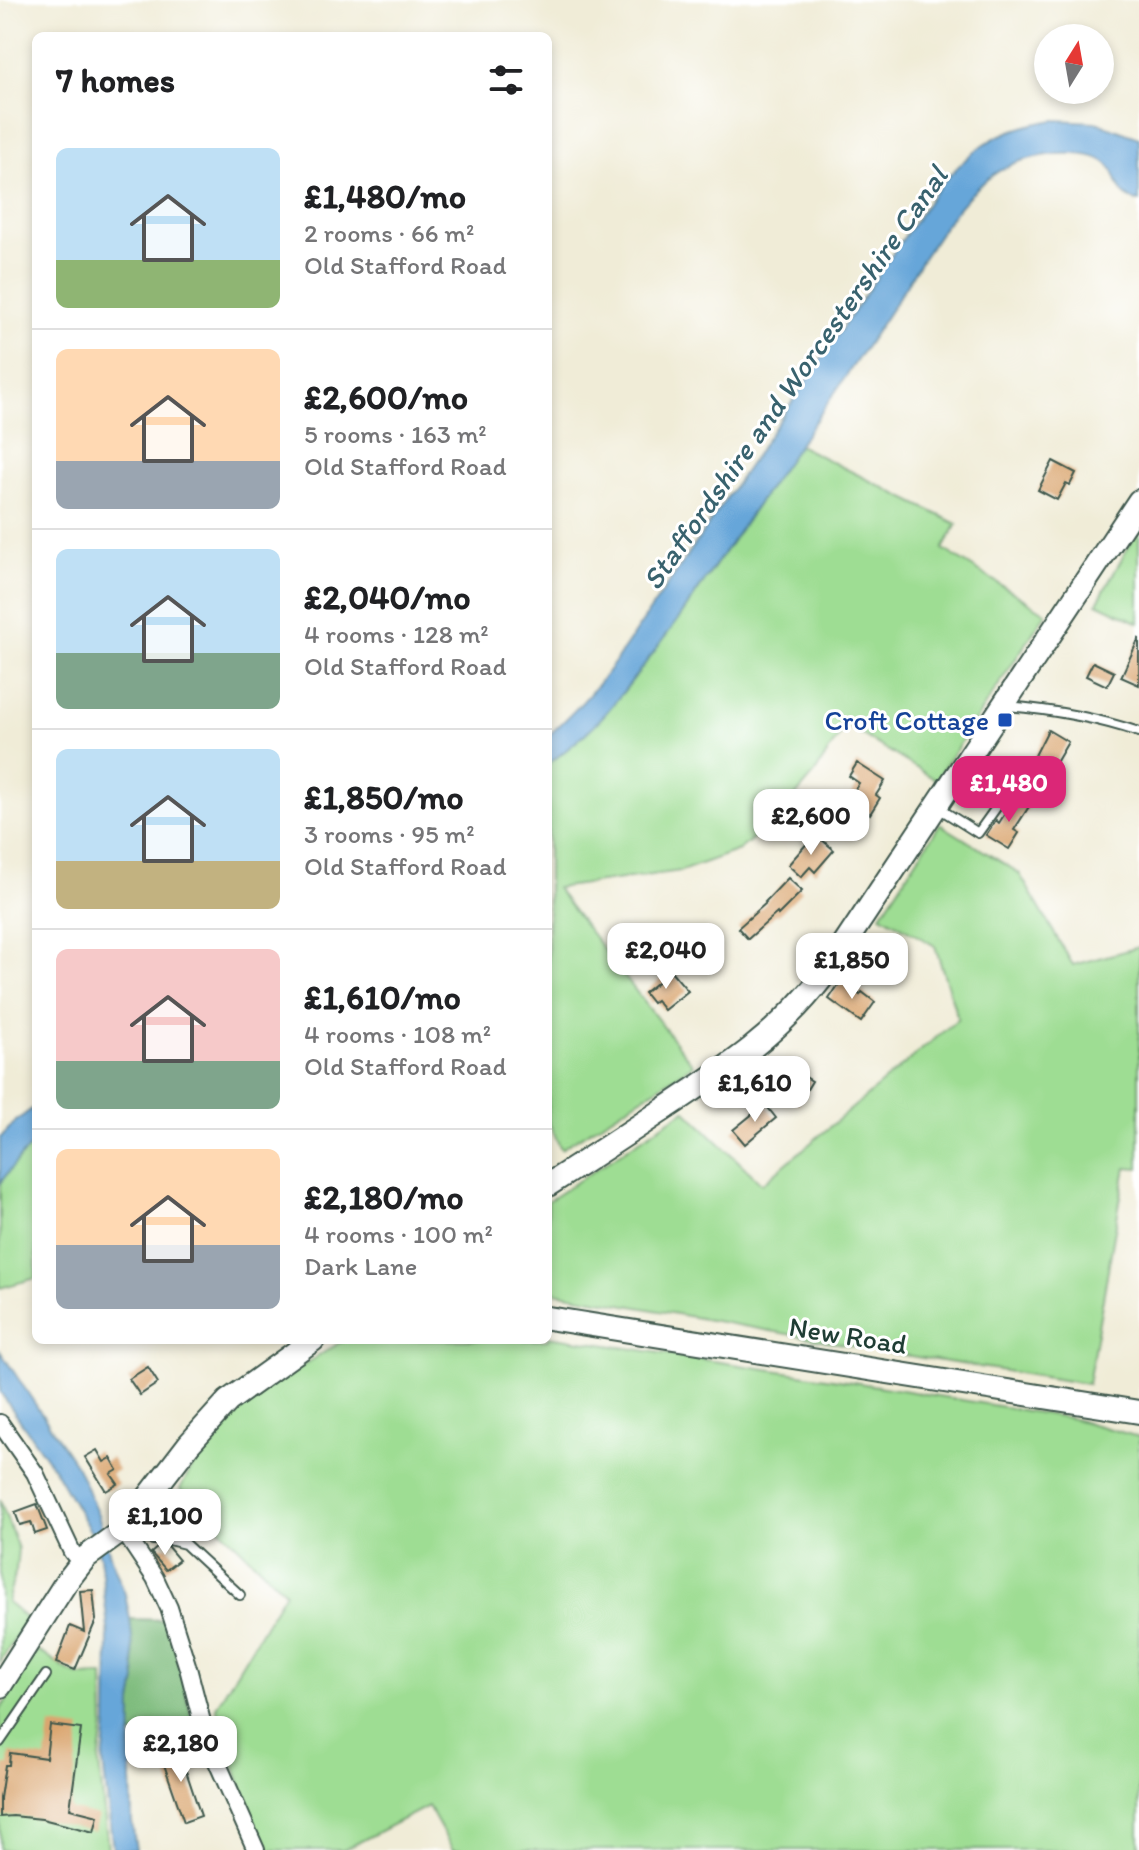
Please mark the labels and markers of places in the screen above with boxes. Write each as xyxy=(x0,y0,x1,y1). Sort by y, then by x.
place label: Croft Cottage xyxy=(824,703,989,737)
marker: Croft Cottage xyxy=(996,711,1014,729)
pin: £1,480 xyxy=(944,756,1074,824)
pin: £2,600 xyxy=(746,789,876,857)
pin: £2,040 xyxy=(601,923,731,991)
pin: £1,850 xyxy=(787,933,917,1001)
pin: £1,610 xyxy=(690,1056,820,1124)
pin: £1,100 xyxy=(100,1489,230,1557)
pin: £2,180 xyxy=(116,1716,246,1784)

